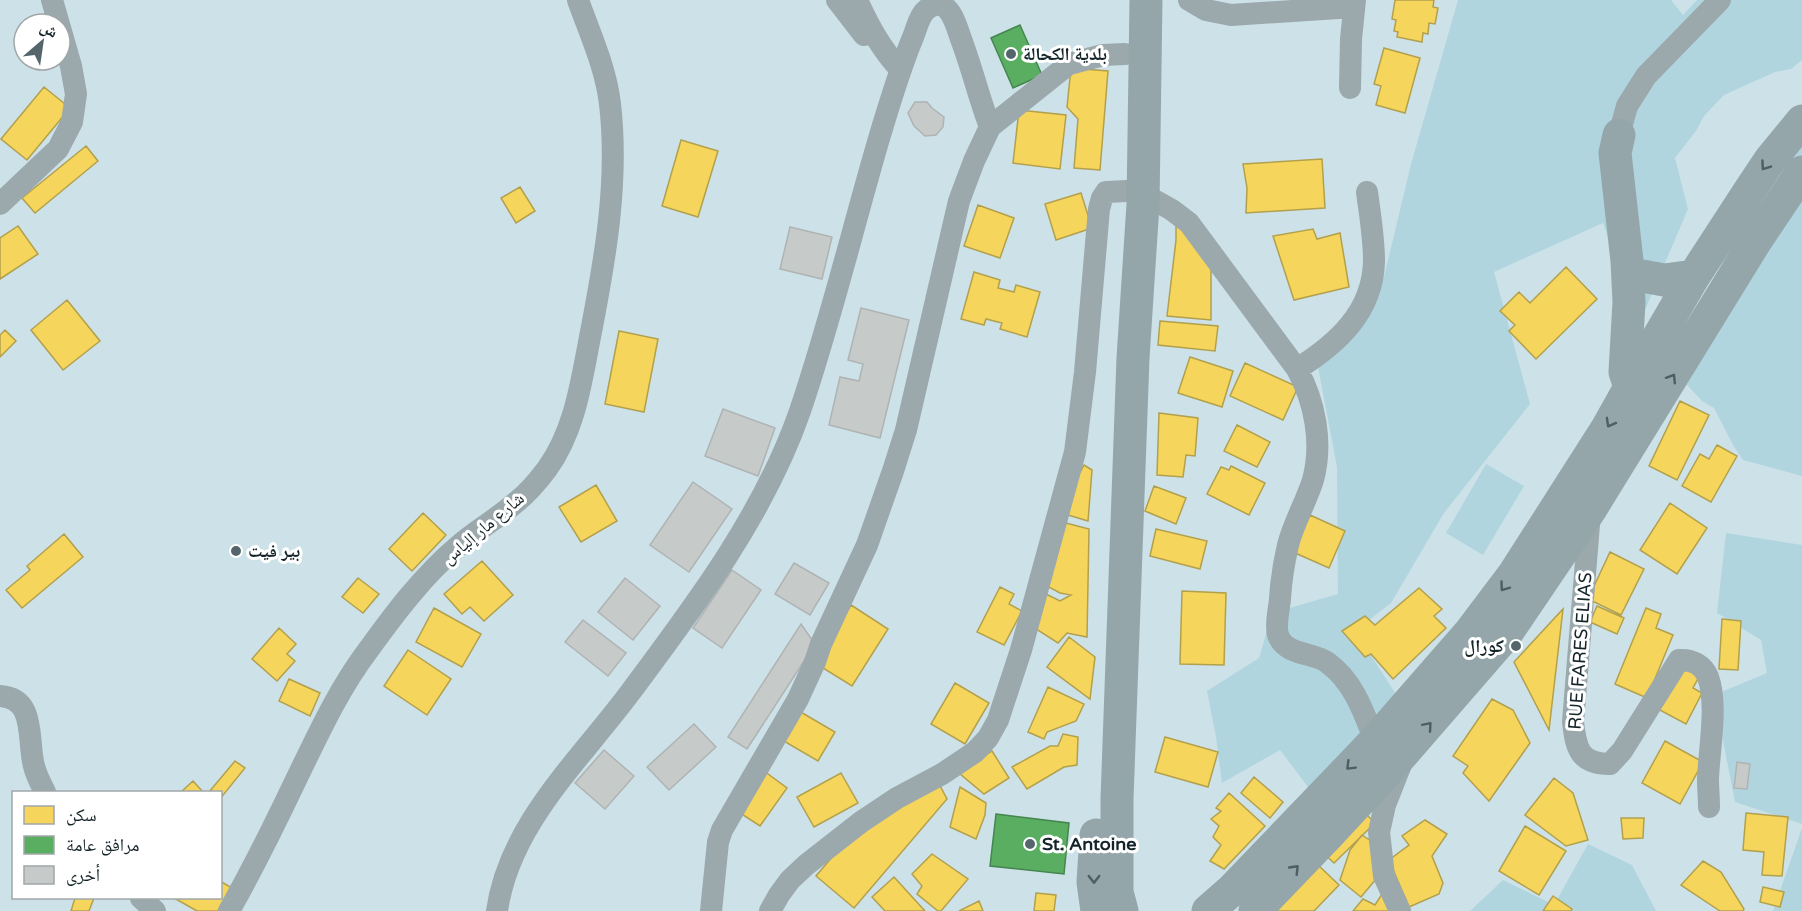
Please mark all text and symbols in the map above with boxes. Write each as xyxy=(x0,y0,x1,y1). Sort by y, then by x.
north arrow xyxy=(12,12,72,72)
text: ش xyxy=(37,17,61,43)
place label: بلدية الكحالة xyxy=(1023,43,1107,65)
marker: بلدية الكحالة xyxy=(1004,47,1018,61)
one-way arrow xyxy=(1761,160,1772,171)
one-way arrow xyxy=(1665,374,1677,384)
one-way arrow xyxy=(1606,417,1617,427)
street label: شارع مار إلياس xyxy=(437,487,529,569)
place label: بير فيت xyxy=(248,540,300,562)
marker: بير فيت xyxy=(229,544,243,558)
street label: RUE FARES ELIAS xyxy=(1564,572,1596,730)
one-way arrow xyxy=(1501,580,1512,591)
place label: كورال xyxy=(1464,635,1504,657)
marker: كورال xyxy=(1509,639,1523,653)
one-way arrow xyxy=(1421,722,1432,733)
one-way arrow xyxy=(1346,759,1356,770)
legend xyxy=(12,791,222,899)
text: سكن xyxy=(66,804,97,826)
place label: St. Antoine xyxy=(1042,833,1136,855)
text: مرافق عامة xyxy=(66,834,140,856)
marker: St. Antoine xyxy=(1023,837,1037,851)
text: أخرى xyxy=(66,864,100,886)
one-way arrow xyxy=(1288,865,1299,876)
one-way arrow xyxy=(1088,874,1100,883)

